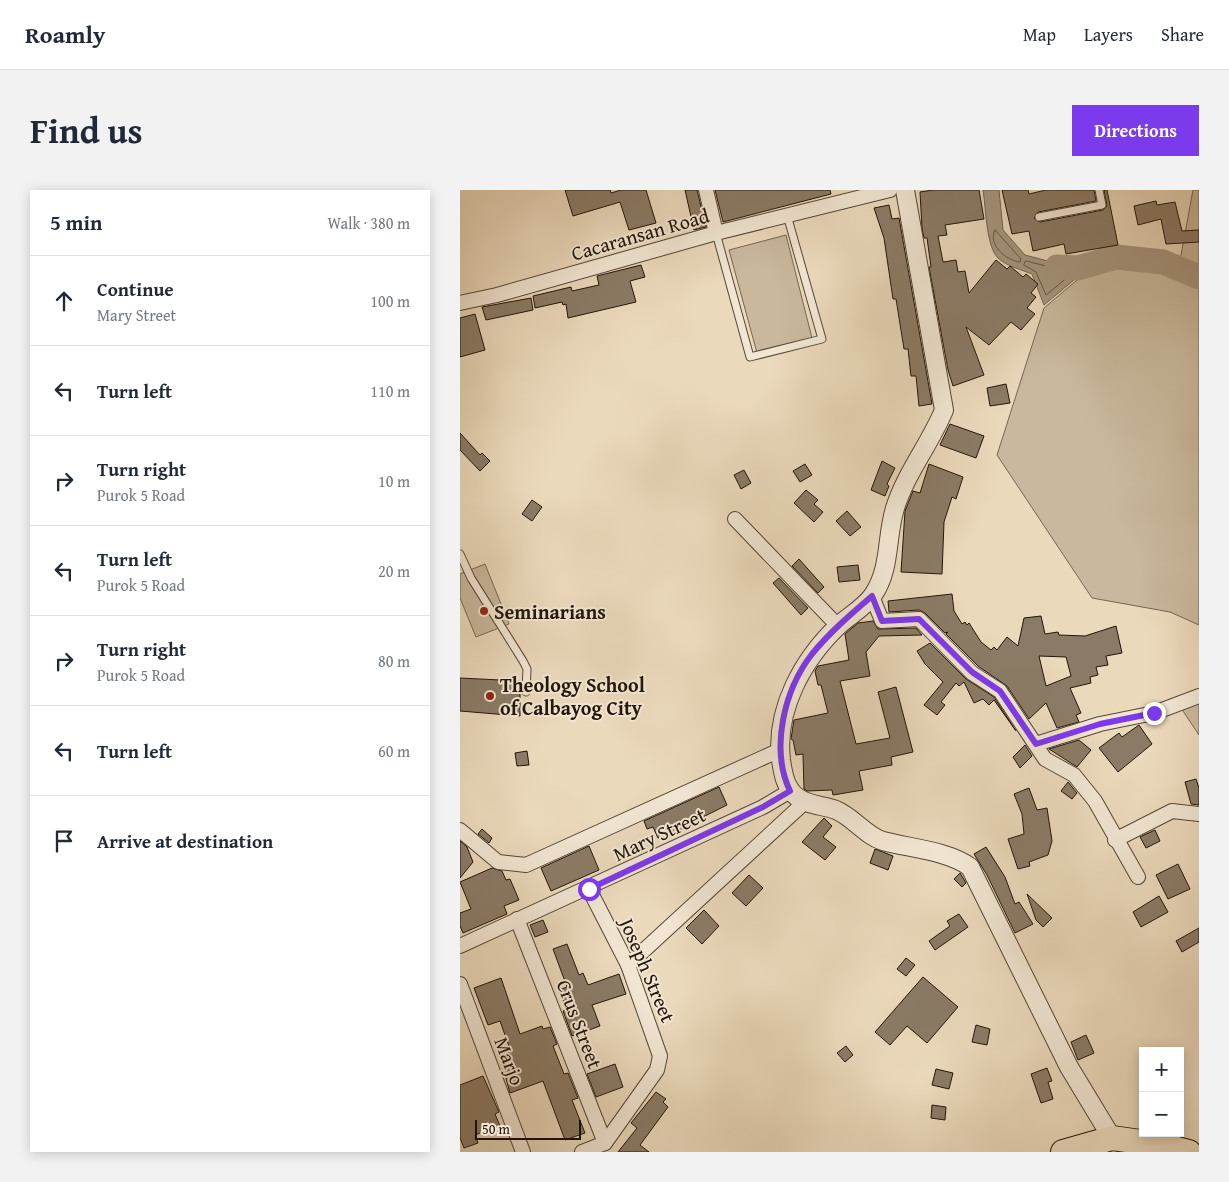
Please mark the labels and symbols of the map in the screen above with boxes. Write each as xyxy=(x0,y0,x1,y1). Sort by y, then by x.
street label: Cacaransan Road xyxy=(568,200,713,268)
place label: Seminarians xyxy=(494,597,606,626)
marker: Seminarians xyxy=(478,605,490,617)
place label: Theology School of Calbayog City xyxy=(500,670,645,722)
marker: Theology School of Calbayog City xyxy=(484,690,496,702)
route end xyxy=(1143,702,1166,725)
street label: Mary Street xyxy=(608,800,710,868)
route start xyxy=(578,878,601,901)
street label: Joseph Street xyxy=(612,911,683,1027)
street label: Crus Street xyxy=(550,975,610,1073)
street label: Marjo xyxy=(488,1033,532,1089)
scale bar xyxy=(475,1117,581,1140)

